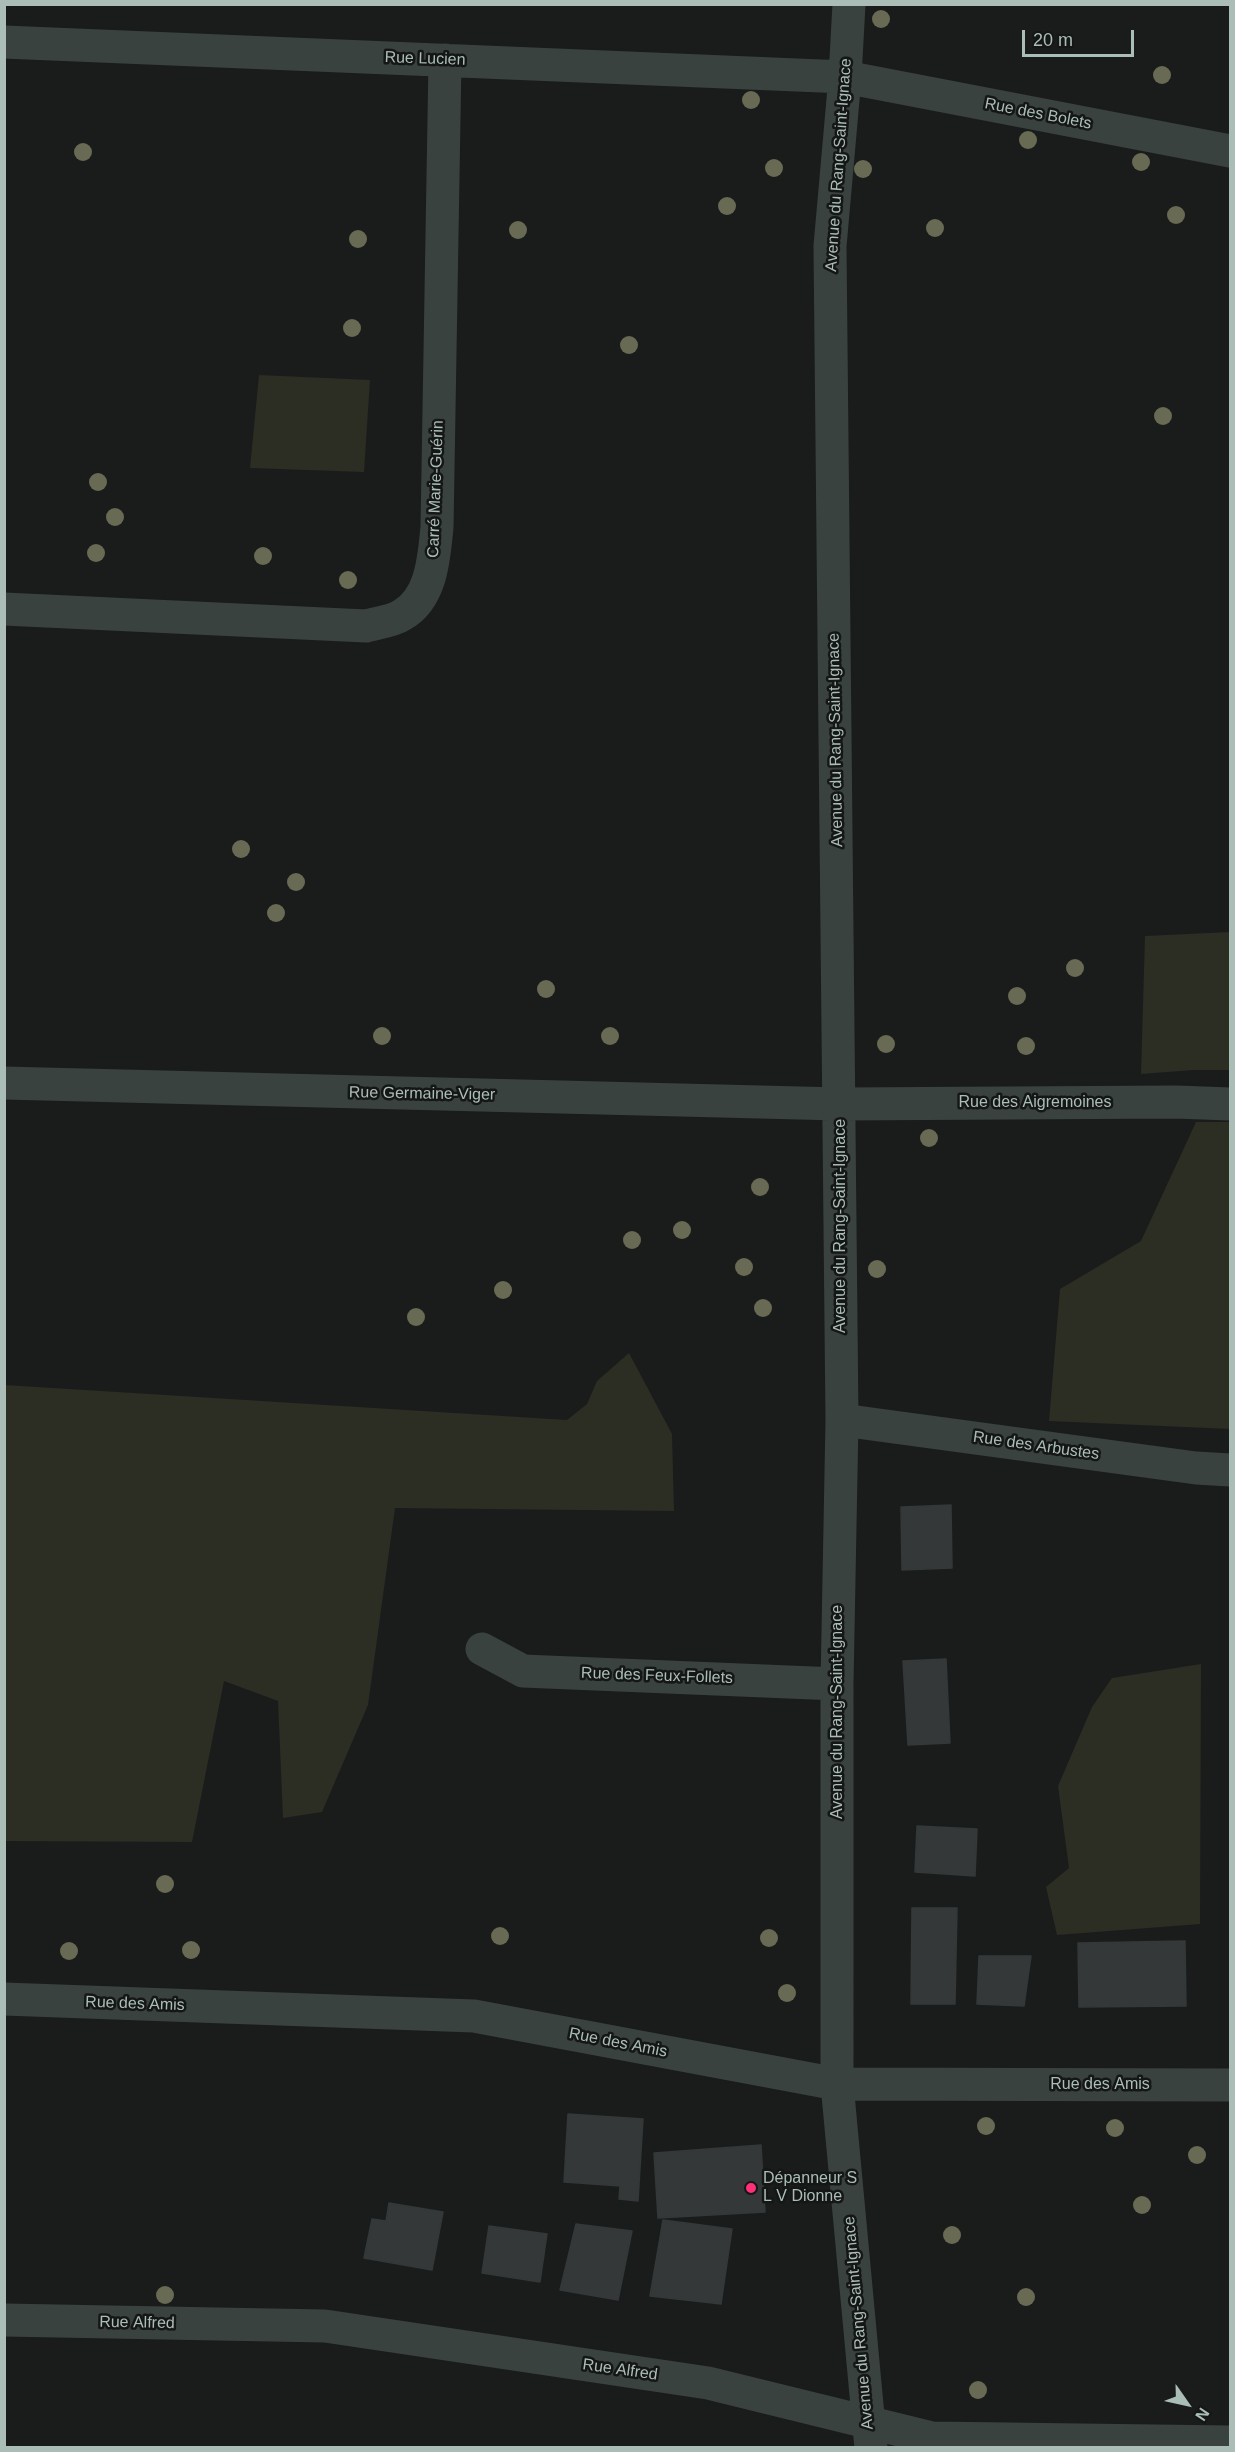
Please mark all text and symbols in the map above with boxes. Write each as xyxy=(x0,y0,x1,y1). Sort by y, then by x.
scale bar xyxy=(1025,18,1138,56)
text: 20 m xyxy=(1033,30,1073,50)
street label: Rue Lucien xyxy=(384,48,466,70)
street label: Avenue du Rang-Saint-Ignace xyxy=(822,58,856,272)
street label: Rue des Bolets xyxy=(983,94,1093,134)
street label: Carré Marie-Guérin xyxy=(424,420,448,558)
street label: Avenue du Rang-Saint-Ignace xyxy=(825,633,847,847)
street label: Rue Germaine-Viger xyxy=(349,1083,495,1105)
street label: Rue des Aigremoines xyxy=(959,1093,1111,1113)
street label: Avenue du Rang-Saint-Ignace xyxy=(831,1119,851,1333)
street label: Rue des Arbustes xyxy=(972,1428,1100,1464)
street label: Avenue du Rang-Saint-Ignace xyxy=(828,1605,848,1819)
street label: Rue des Feux-Follets xyxy=(581,1664,733,1688)
street label: Rue des Amis xyxy=(85,1993,185,2015)
street label: Rue des Amis xyxy=(567,2024,669,2062)
street label: Rue des Amis xyxy=(1050,2075,1150,2095)
place label: Dépanneur S L V Dionne xyxy=(763,2169,857,2207)
marker: Dépanneur S L V Dionne xyxy=(744,2181,758,2195)
street label: Avenue du Rang-Saint-Ignace xyxy=(840,2216,878,2430)
street label: Rue Alfred xyxy=(99,2313,175,2333)
street label: Rue Alfred xyxy=(581,2355,659,2385)
north arrow xyxy=(1157,2374,1217,2434)
text: N xyxy=(1192,2405,1213,2424)

